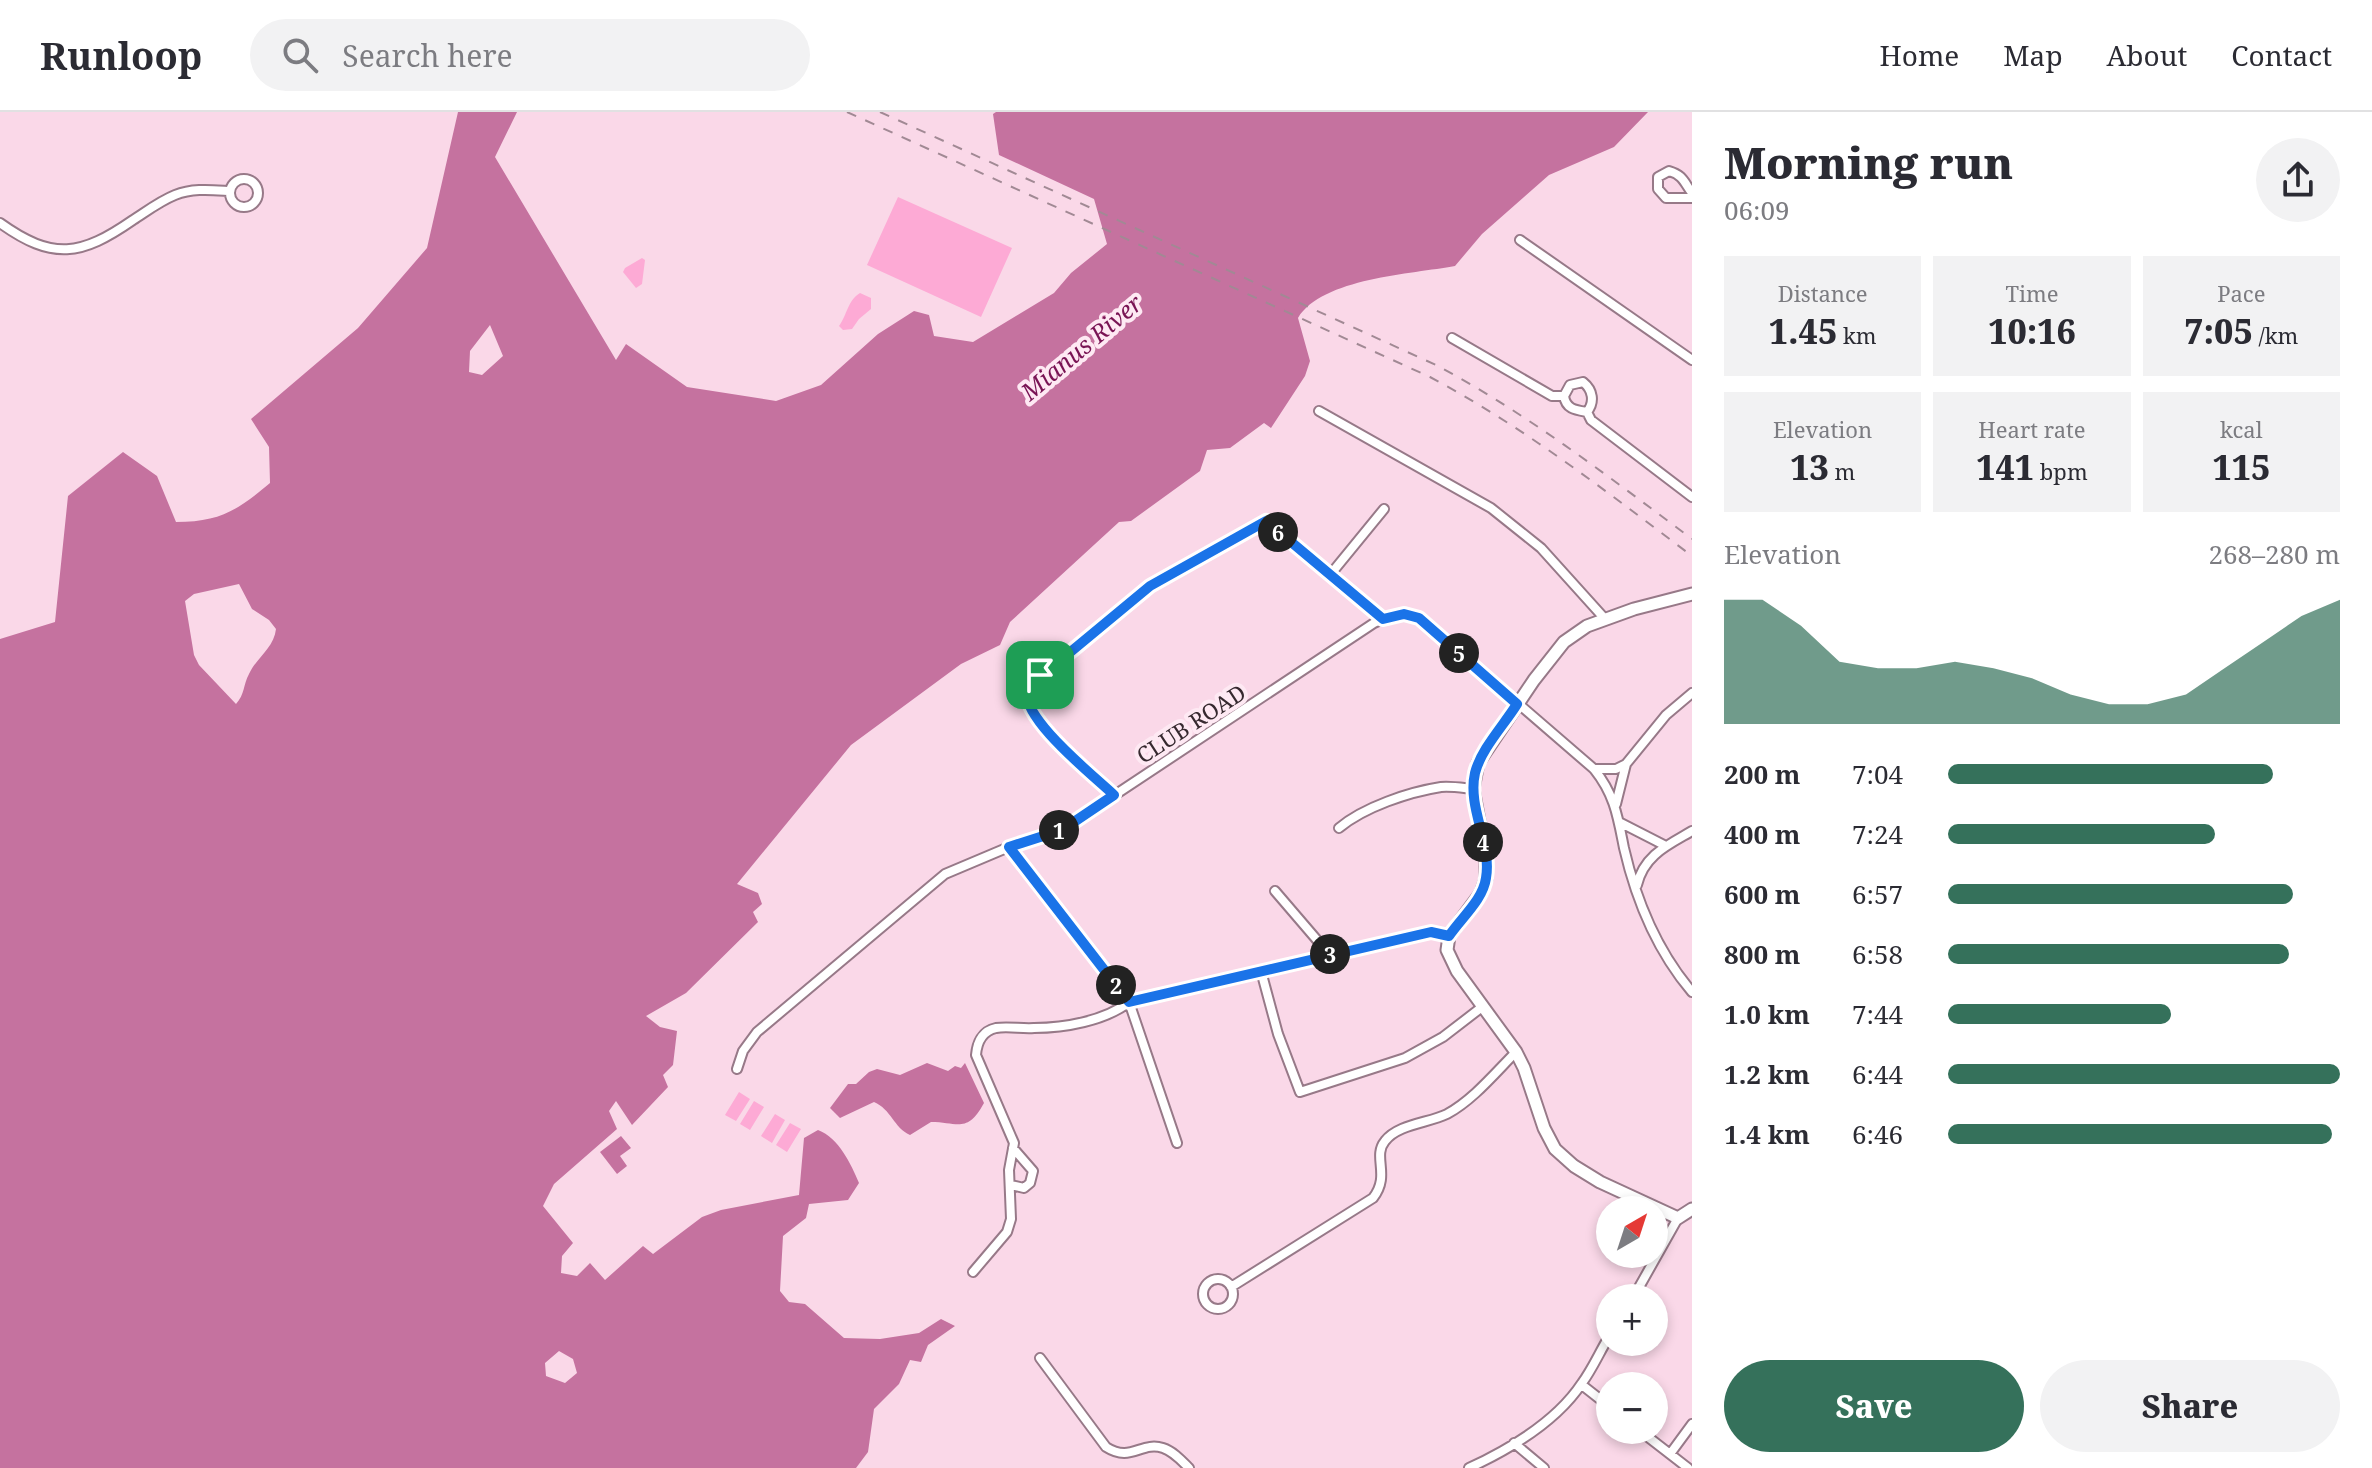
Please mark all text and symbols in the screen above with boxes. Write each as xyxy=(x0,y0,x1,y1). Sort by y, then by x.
search box xyxy=(250,19,810,91)
text: Runloop xyxy=(40,29,202,81)
icon: search xyxy=(278,33,322,77)
text: Search here xyxy=(342,35,513,76)
text: Home xyxy=(1880,36,1959,74)
text: Map xyxy=(2003,36,2063,74)
text: About xyxy=(2107,36,2187,74)
text: Contact xyxy=(2231,36,2332,74)
text: Morning run xyxy=(1724,132,2013,192)
button: share xyxy=(2256,138,2340,222)
text: 06:09 xyxy=(1724,192,1790,228)
text: Distance xyxy=(1778,278,1868,308)
text: Time xyxy=(2005,278,2059,308)
text: Pace xyxy=(2217,278,2265,308)
water label: Mianus River xyxy=(1013,286,1149,408)
text: 1.45 xyxy=(1769,308,1837,354)
text: 10:16 xyxy=(1988,308,2076,354)
text: 7:05 xyxy=(2184,308,2253,354)
text: km xyxy=(1837,320,1877,350)
text: /km xyxy=(2253,320,2298,350)
text: Elevation xyxy=(1773,414,1872,444)
text: Heart rate xyxy=(1978,414,2086,444)
text: kcal xyxy=(2220,414,2263,444)
text: 13 xyxy=(1790,444,1829,490)
text: 141 xyxy=(1976,444,2034,490)
text: 115 xyxy=(2212,444,2270,490)
text: m xyxy=(1829,456,1855,486)
text: bpm xyxy=(2034,456,2088,486)
pin: 6 xyxy=(1258,512,1298,552)
text: 6 xyxy=(1272,517,1284,547)
text: Elevation xyxy=(1724,536,1841,572)
text: 268–280 m xyxy=(2208,536,2340,572)
pin: 5 xyxy=(1439,633,1479,673)
text: 5 xyxy=(1453,638,1465,668)
pin xyxy=(1006,641,1074,709)
icon: arrive xyxy=(1018,653,1062,697)
street label: CLUB ROAD xyxy=(1130,677,1251,770)
text: 200 m xyxy=(1724,756,1800,792)
text: 7:04 xyxy=(1852,756,1903,792)
pin: 1 xyxy=(1039,810,1079,850)
text: 1 xyxy=(1053,815,1065,845)
text: 400 m xyxy=(1724,816,1800,852)
text: 7:24 xyxy=(1852,816,1903,852)
pin: 4 xyxy=(1463,822,1503,862)
text: 4 xyxy=(1477,827,1489,857)
text: 600 m xyxy=(1724,876,1800,912)
text: 6:57 xyxy=(1852,876,1903,912)
pin: 3 xyxy=(1310,934,1350,974)
text: 800 m xyxy=(1724,936,1800,972)
text: 6:58 xyxy=(1852,936,1903,972)
text: 3 xyxy=(1324,939,1336,969)
pin: 2 xyxy=(1096,965,1136,1005)
text: 2 xyxy=(1110,970,1122,1000)
text: 1.0 km xyxy=(1724,996,1810,1032)
text: 7:44 xyxy=(1852,996,1903,1032)
text: 1.2 km xyxy=(1724,1056,1810,1092)
text: 6:44 xyxy=(1852,1056,1903,1092)
text: 1.4 km xyxy=(1724,1116,1810,1152)
text: 6:46 xyxy=(1852,1116,1903,1152)
north arrow xyxy=(1596,1196,1668,1268)
map controls xyxy=(1596,1196,1668,1444)
button: + xyxy=(1596,1284,1668,1356)
button: Save xyxy=(1724,1360,2024,1452)
button: Share xyxy=(2040,1360,2340,1452)
button: − xyxy=(1596,1372,1668,1444)

